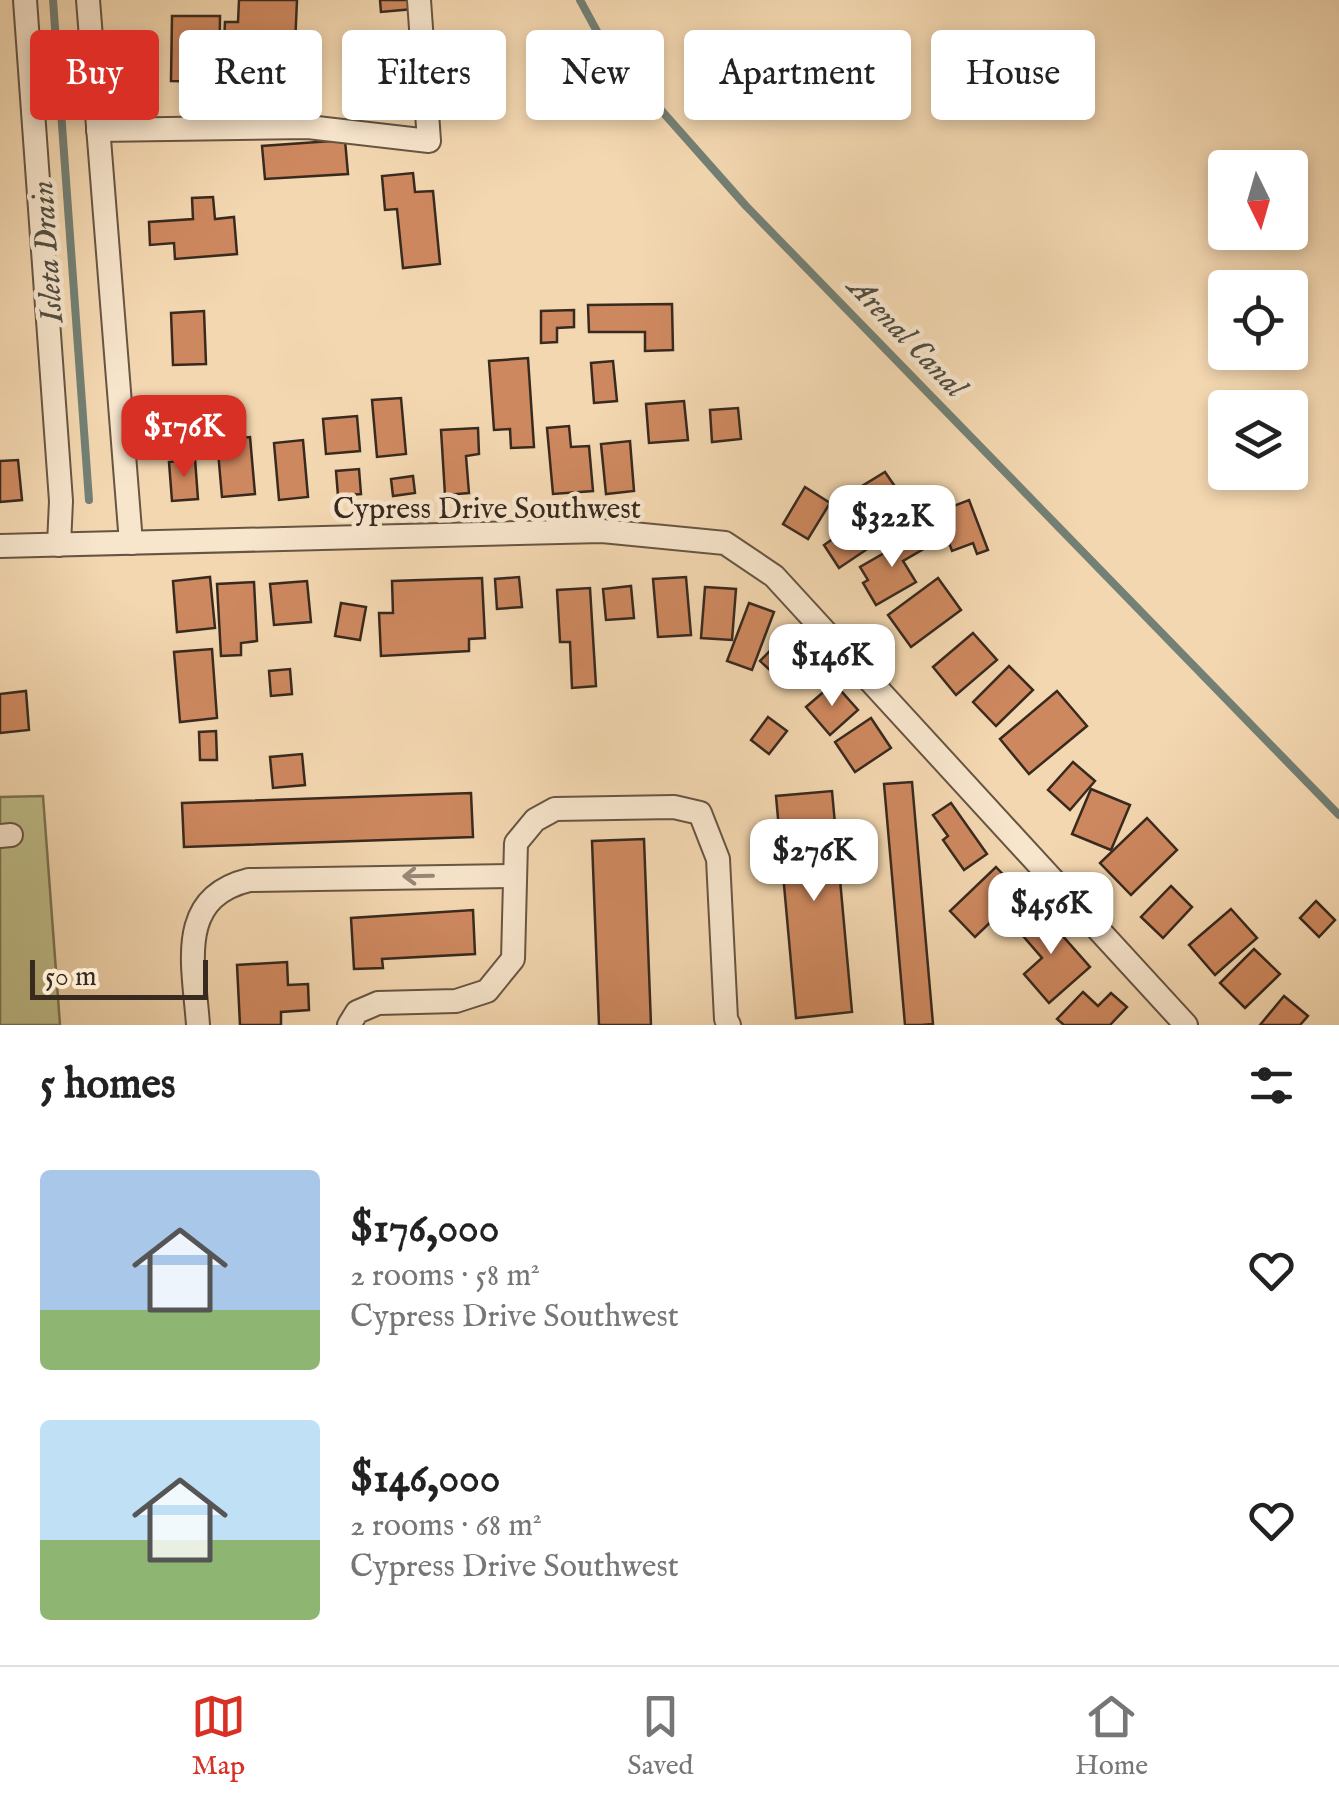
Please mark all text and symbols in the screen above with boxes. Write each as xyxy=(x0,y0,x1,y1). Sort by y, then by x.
chip: Buy xyxy=(30,30,159,120)
chip: Rent xyxy=(179,30,322,120)
chip: Filters xyxy=(342,30,506,120)
chip: New xyxy=(526,30,664,120)
chip: Apartment xyxy=(684,30,911,120)
chip: House xyxy=(931,30,1095,120)
north arrow xyxy=(1208,150,1308,250)
map controls xyxy=(1208,150,1308,490)
water label: Isleta Drain xyxy=(23,179,74,325)
water label: Arenal Canal xyxy=(836,266,976,409)
button: locate xyxy=(1208,270,1308,370)
button: layers xyxy=(1208,390,1308,490)
pin: $176K xyxy=(114,395,254,480)
text: $176K xyxy=(143,407,225,448)
pin: $322K xyxy=(822,485,962,570)
street label: Cypress Drive Southwest xyxy=(333,491,641,529)
text: $322K xyxy=(851,497,933,538)
pin: $146K xyxy=(762,624,902,709)
text: $146K xyxy=(791,636,873,677)
pin: $276K xyxy=(744,819,884,904)
text: $276K xyxy=(772,831,856,872)
one-way arrow xyxy=(402,867,434,886)
pin: $456K xyxy=(981,872,1121,957)
text: $456K xyxy=(1010,884,1092,925)
scale bar xyxy=(30,955,208,1000)
text: 50 m xyxy=(45,960,97,995)
icon: filters xyxy=(1244,1058,1299,1113)
text: 5 homes xyxy=(40,1059,176,1112)
text: $176,000 xyxy=(350,1203,499,1256)
icon: home xyxy=(120,1210,240,1330)
icon: heart xyxy=(1244,1243,1299,1298)
text: 2 rooms · 58 m² xyxy=(350,1256,540,1297)
text: Cypress Drive Southwest xyxy=(350,1297,679,1338)
text: $146,000 xyxy=(350,1453,500,1506)
icon: home xyxy=(120,1460,240,1580)
icon: heart xyxy=(1244,1493,1299,1548)
text: 2 rooms · 68 m² xyxy=(350,1506,542,1547)
text: Cypress Drive Southwest xyxy=(350,1547,679,1588)
tab: Map xyxy=(191,1689,246,1784)
tab: Saved xyxy=(627,1689,694,1784)
tab: Home xyxy=(1075,1689,1148,1784)

